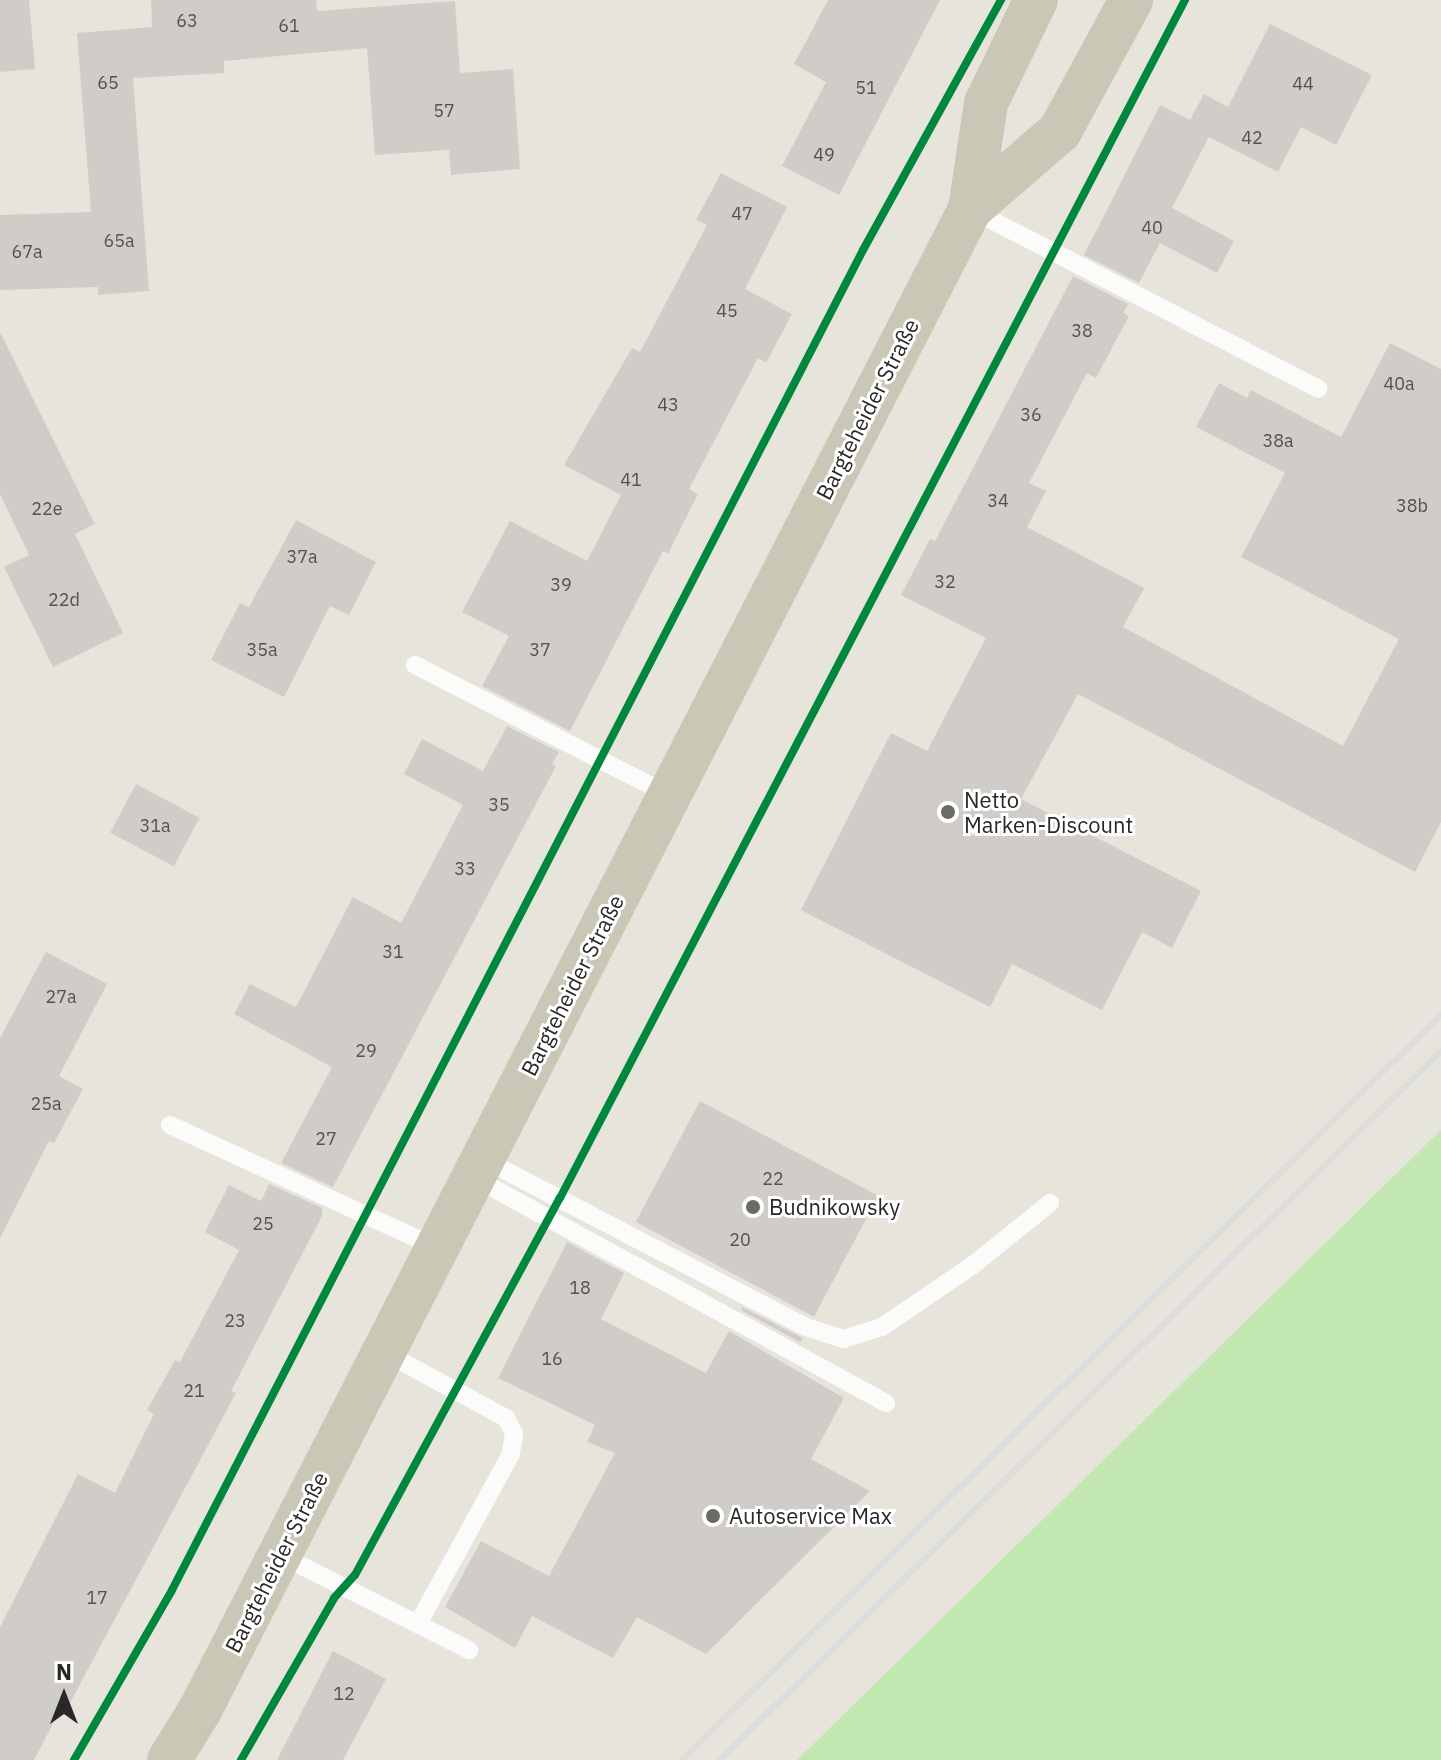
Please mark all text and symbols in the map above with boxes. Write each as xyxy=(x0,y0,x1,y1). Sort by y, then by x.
house number: 63 xyxy=(176,10,198,32)
house number: 61 xyxy=(278,15,300,37)
house number: 65 xyxy=(97,72,119,94)
house number: 44 xyxy=(1292,73,1314,95)
house number: 51 xyxy=(855,77,877,99)
house number: 57 xyxy=(433,100,455,122)
house number: 42 xyxy=(1241,127,1263,149)
house number: 49 xyxy=(813,144,835,166)
house number: 47 xyxy=(731,203,753,225)
house number: 40 xyxy=(1141,217,1163,239)
house number: 65a xyxy=(103,230,135,252)
house number: 67a xyxy=(11,241,43,263)
house number: 45 xyxy=(716,300,738,322)
street label: Bargteheider Straße xyxy=(810,314,924,504)
house number: 38 xyxy=(1071,320,1093,342)
house number: 40a xyxy=(1383,373,1415,395)
house number: 43 xyxy=(657,394,679,416)
house number: 36 xyxy=(1020,404,1042,426)
house number: 38a xyxy=(1262,430,1294,452)
house number: 41 xyxy=(620,469,642,491)
house number: 34 xyxy=(987,490,1009,512)
house number: 38b xyxy=(1396,495,1428,517)
house number: 22e xyxy=(31,498,63,520)
house number: 37a xyxy=(286,546,318,568)
house number: 32 xyxy=(934,571,956,593)
house number: 39 xyxy=(550,574,572,596)
house number: 22d xyxy=(48,589,80,611)
house number: 35a xyxy=(246,639,278,661)
house number: 37 xyxy=(529,639,551,661)
place label: Netto Marken-Discount xyxy=(964,786,1133,838)
house number: 35 xyxy=(488,794,510,816)
marker: Netto Marken-Discount xyxy=(939,803,957,821)
house number: 31a xyxy=(139,815,171,837)
house number: 33 xyxy=(454,858,476,880)
street label: Bargteheider Straße xyxy=(515,890,629,1080)
house number: 31 xyxy=(382,941,404,963)
house number: 27a xyxy=(45,986,77,1008)
house number: 29 xyxy=(355,1040,377,1062)
house number: 25a xyxy=(30,1093,62,1115)
house number: 27 xyxy=(315,1128,337,1150)
house number: 22 xyxy=(762,1168,784,1190)
place label: Budnikowsky xyxy=(769,1194,900,1220)
marker: Budnikowsky xyxy=(744,1198,762,1216)
house number: 25 xyxy=(252,1213,274,1235)
house number: 20 xyxy=(729,1229,751,1251)
house number: 18 xyxy=(569,1277,591,1299)
house number: 23 xyxy=(224,1310,246,1332)
house number: 16 xyxy=(541,1348,563,1370)
house number: 21 xyxy=(183,1380,205,1402)
street label: Bargteheider Straße xyxy=(219,1467,333,1657)
place label: Autoservice Max xyxy=(729,1503,892,1529)
marker: Autoservice Max xyxy=(704,1507,722,1525)
house number: 17 xyxy=(86,1587,108,1609)
north arrow xyxy=(24,1656,104,1736)
text: N xyxy=(56,1657,72,1686)
house number: 12 xyxy=(333,1683,355,1705)

